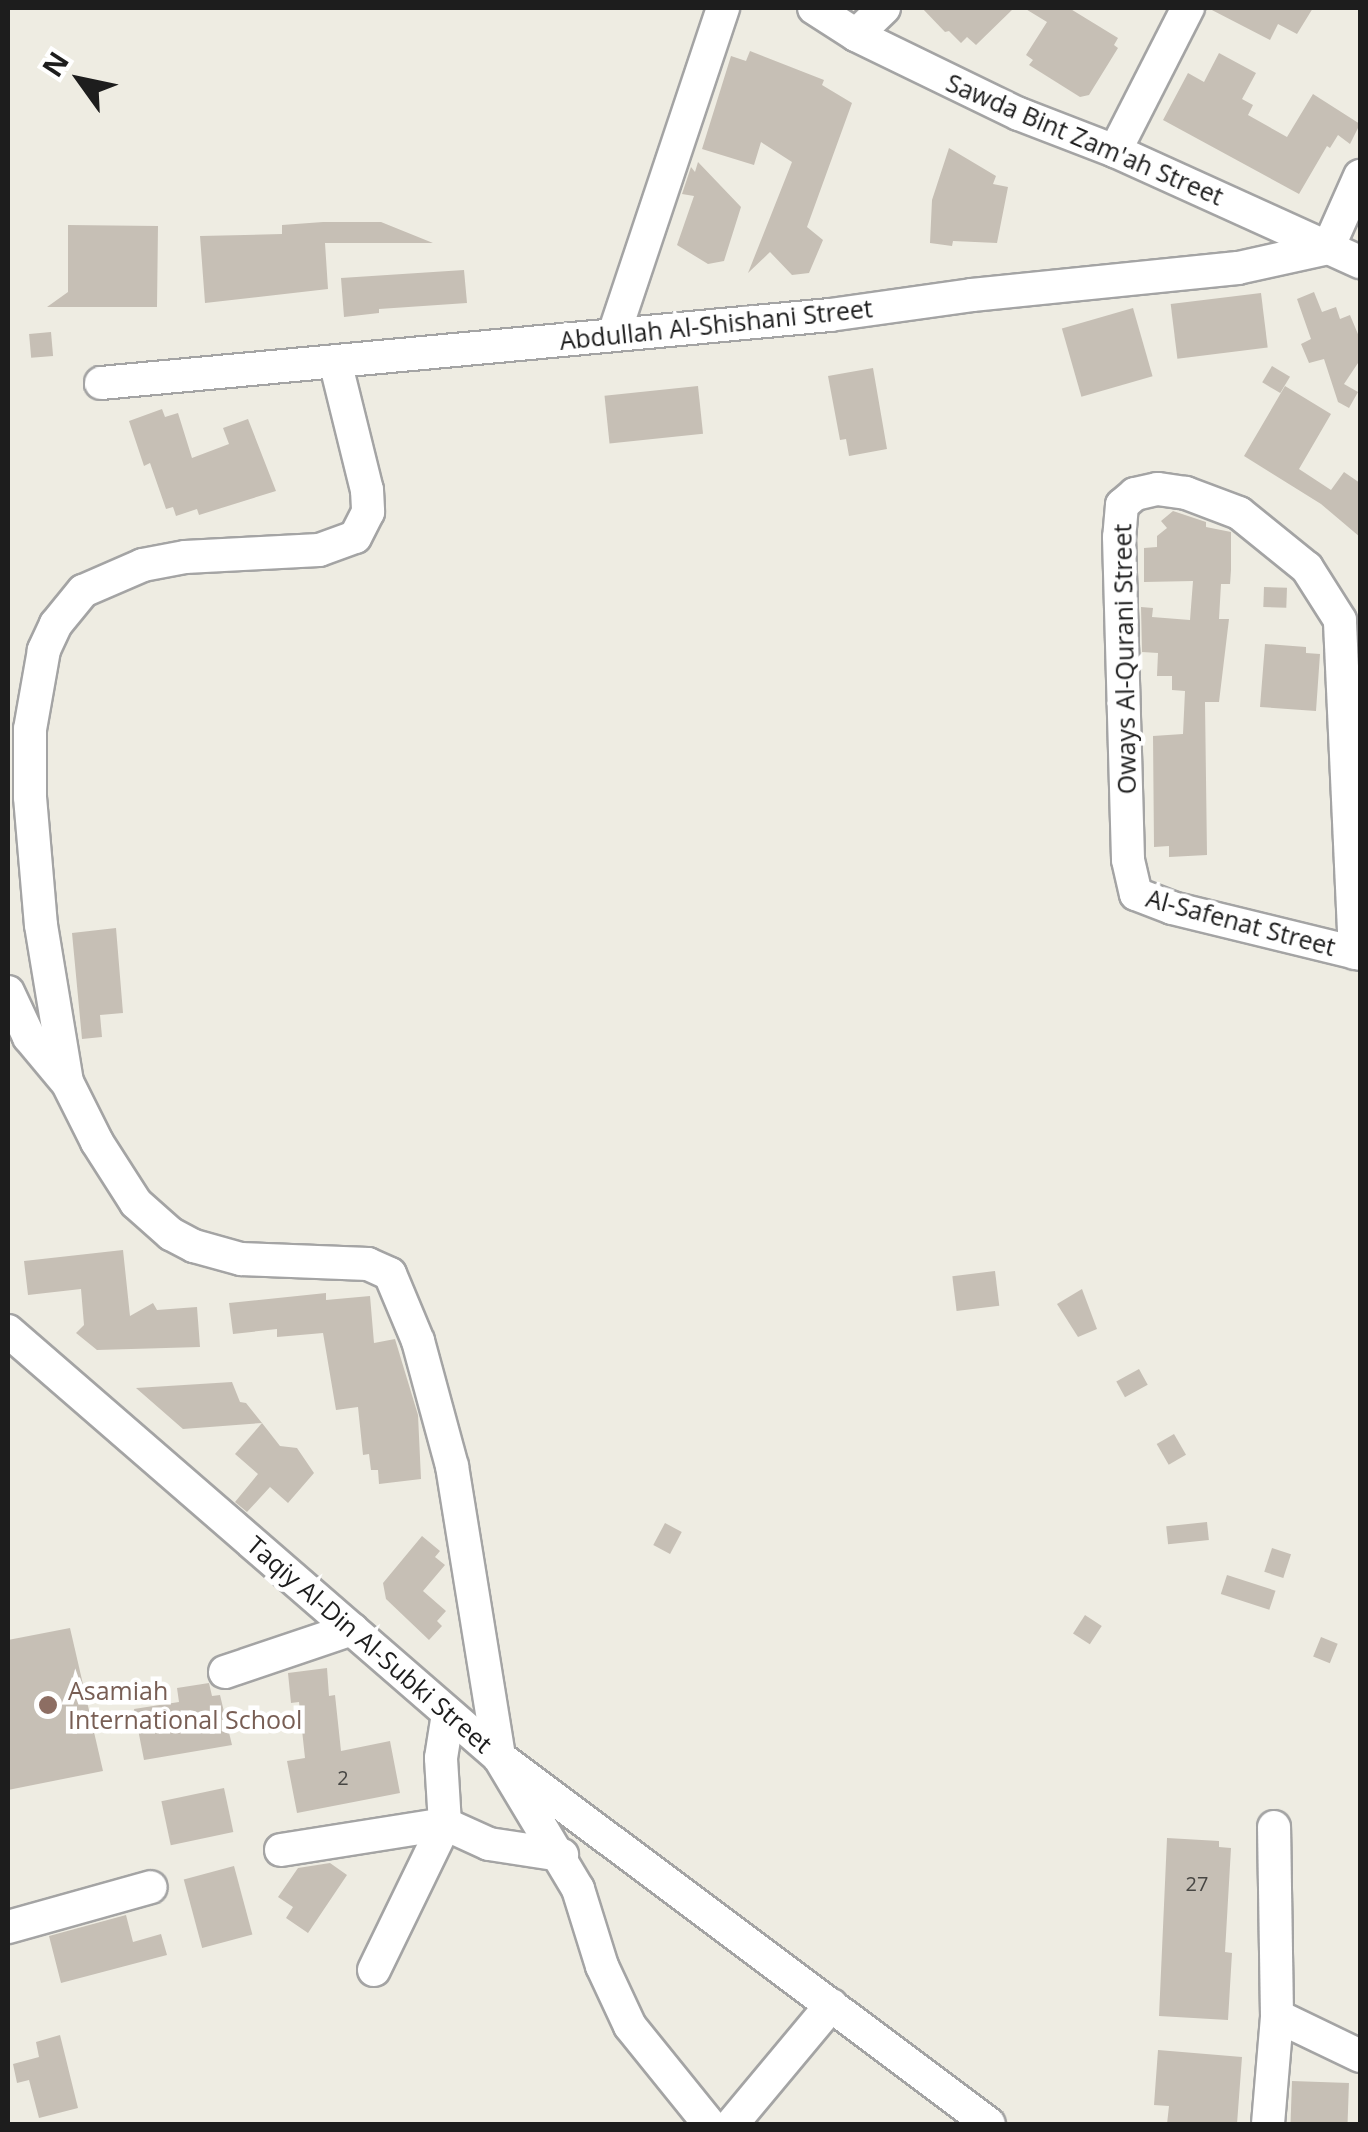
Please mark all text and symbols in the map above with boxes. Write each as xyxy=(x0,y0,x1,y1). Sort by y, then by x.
north arrow xyxy=(30,30,130,130)
text: N xyxy=(33,44,77,84)
street label: Sawda Bint Zam'ah Street xyxy=(942,67,1228,211)
street label: Abdullah Al-Shishani Street xyxy=(558,293,874,355)
street label: Oways Al-Qurani Street xyxy=(1107,523,1141,795)
street label: Al-Safenat Street xyxy=(1143,882,1339,962)
street label: Taqiy Al-Din Al-Subki Street xyxy=(241,1529,499,1759)
place label: Asamiah International School xyxy=(68,1676,302,1735)
marker: Asamiah International School xyxy=(37,1694,59,1716)
house number: 2 xyxy=(337,1765,349,1789)
house number: 27 xyxy=(1186,1871,1208,1895)

